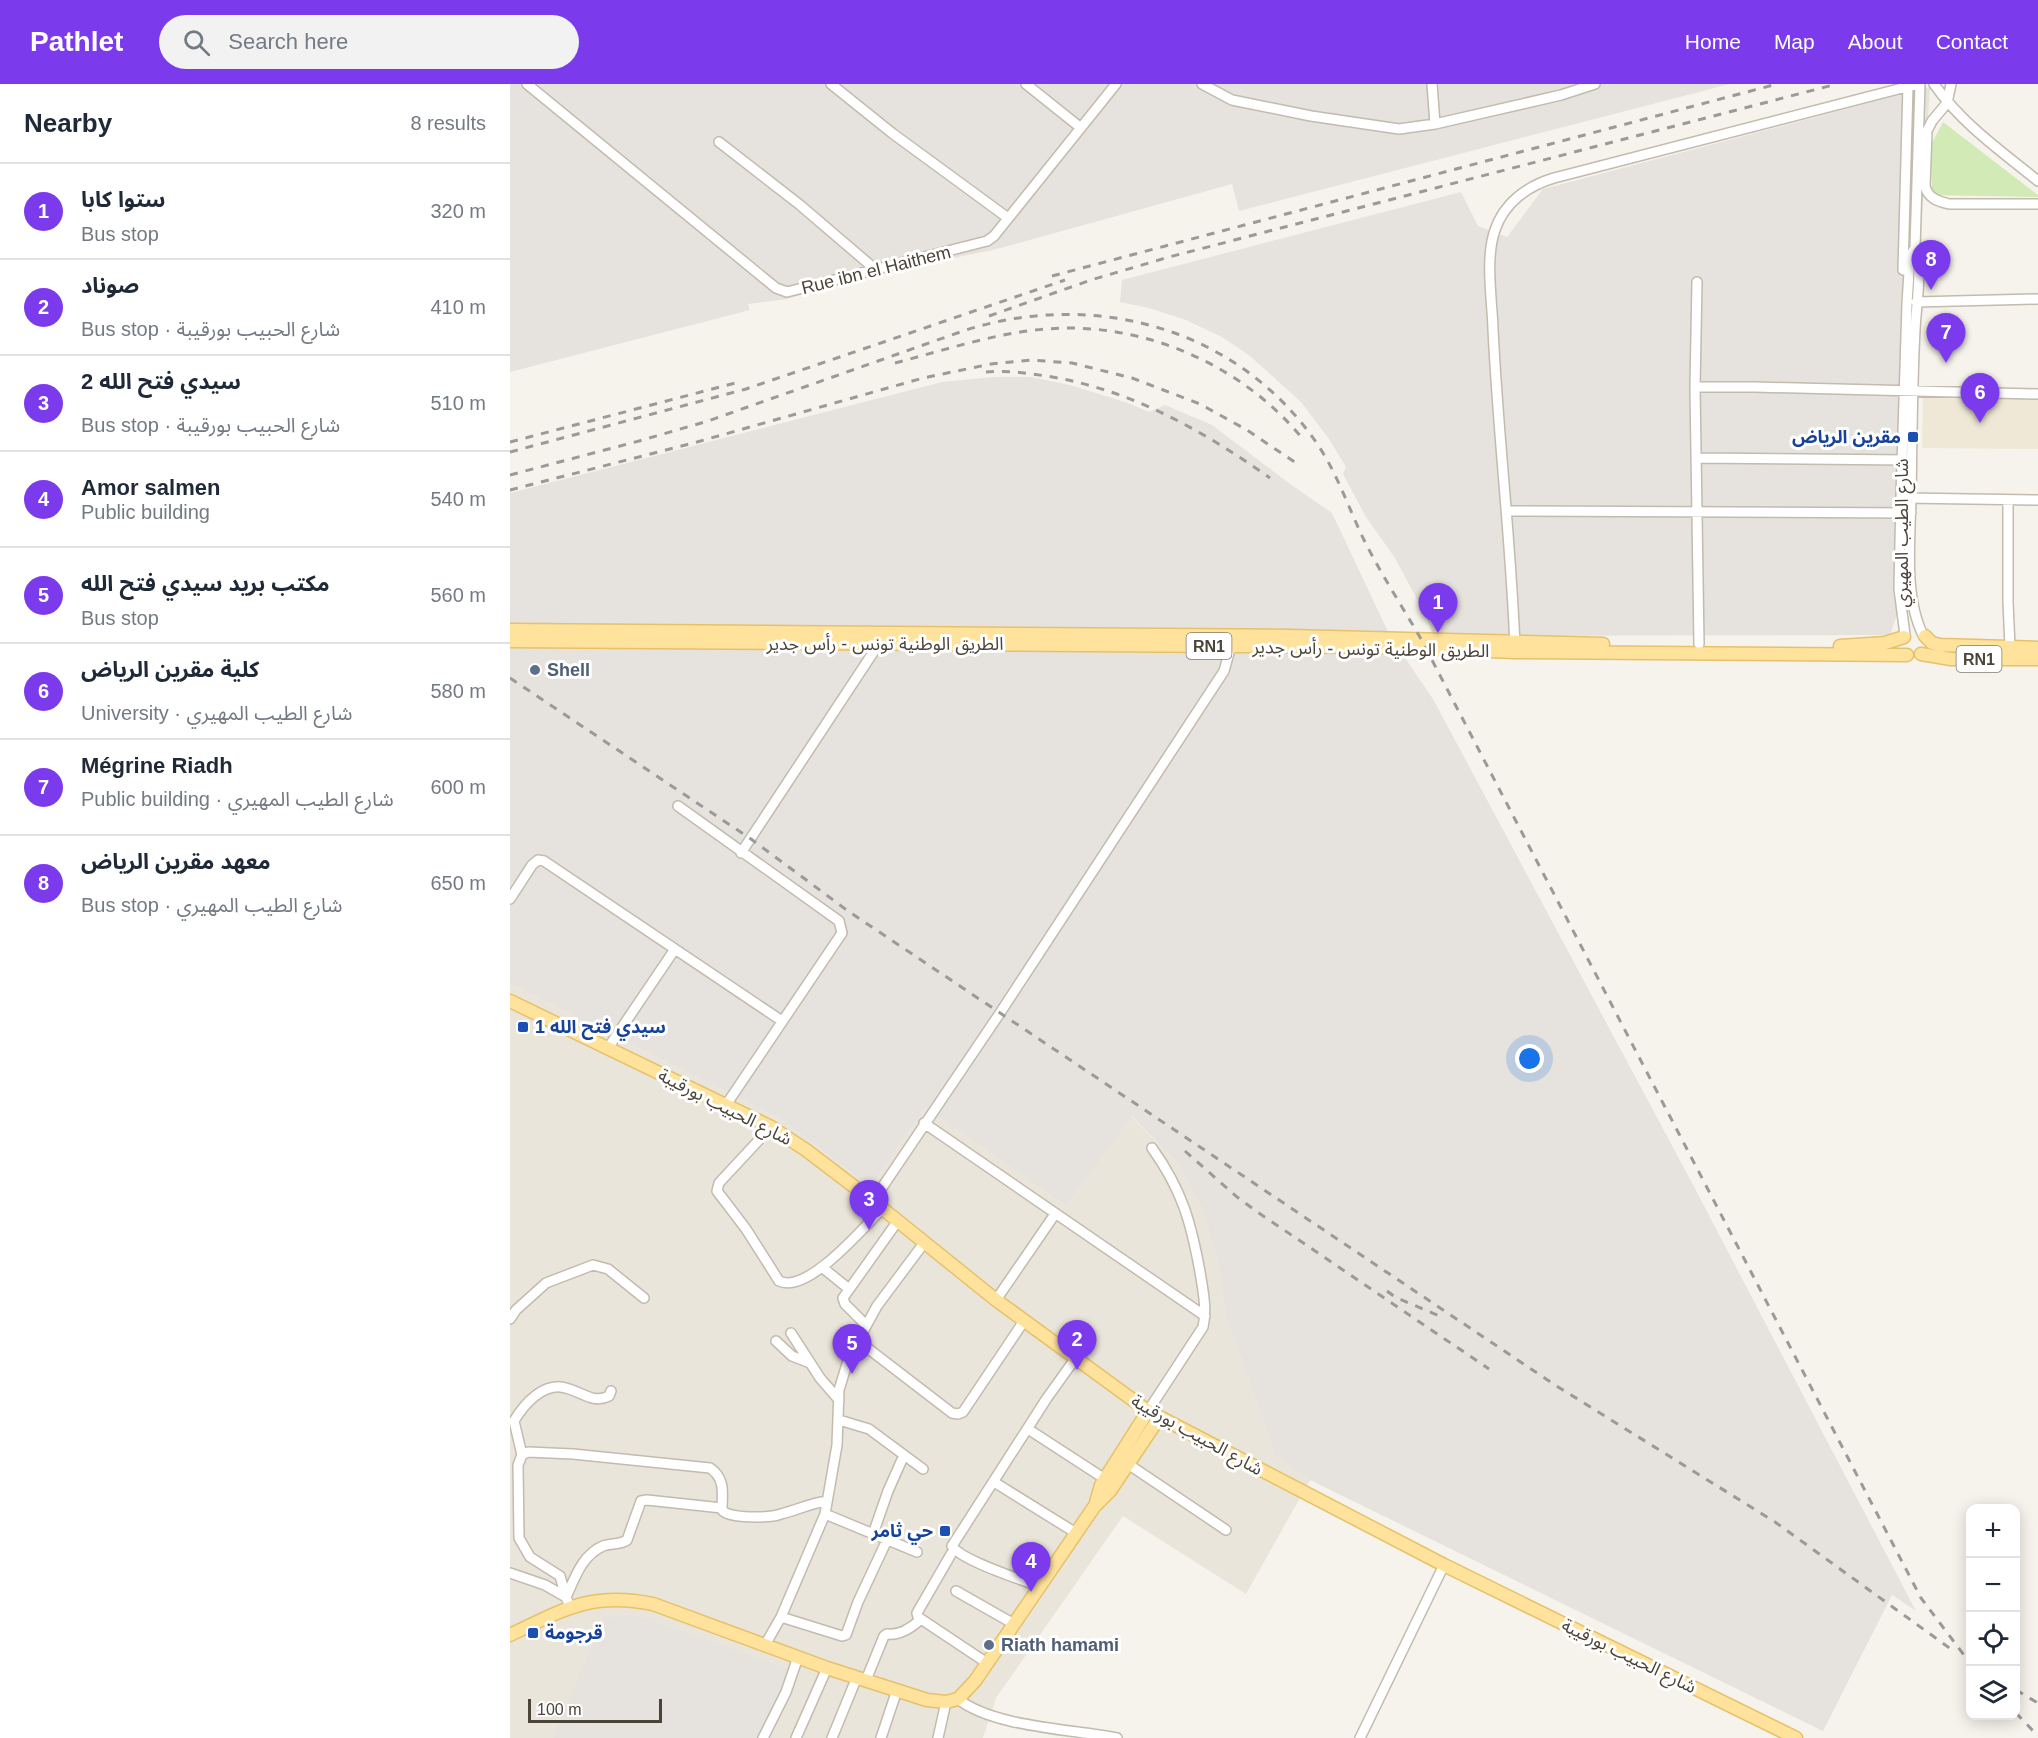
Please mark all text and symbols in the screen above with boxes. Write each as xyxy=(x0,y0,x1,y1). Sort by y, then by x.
search box xyxy=(159,15,579,69)
text: Pathlet xyxy=(30,26,123,57)
icon: search xyxy=(180,26,213,59)
text: Search here xyxy=(228,29,348,54)
text: Home xyxy=(1685,30,1741,53)
text: Map xyxy=(1774,30,1815,53)
text: About xyxy=(1848,30,1903,53)
text: Contact xyxy=(1936,30,2008,53)
text: Nearby xyxy=(24,108,112,138)
text: 8 results xyxy=(410,112,486,134)
text: ستوا كابا xyxy=(81,187,166,212)
text: 1 xyxy=(38,200,49,222)
text: 320 m xyxy=(430,200,486,222)
text: Bus stop xyxy=(81,223,159,245)
pin: 8 xyxy=(1912,240,1950,290)
street label: Rue ibn el Haithem xyxy=(799,242,953,298)
text: صوناد xyxy=(81,273,139,298)
text: 2 xyxy=(38,296,49,318)
text: 410 m xyxy=(430,296,486,318)
pin: 7 xyxy=(1926,314,1966,363)
text: Bus stop · شارع الحبيب بورقيبة xyxy=(81,318,340,340)
text: 2 سيدي فتح الله xyxy=(81,369,241,394)
pin: 6 xyxy=(1960,374,2000,423)
text: 3 xyxy=(38,392,49,414)
text: 510 m xyxy=(430,392,486,414)
text: Bus stop · شارع الحبيب بورقيبة xyxy=(81,414,340,436)
place label: مقرين الرياض xyxy=(1792,427,1901,448)
marker: مقرين الرياض xyxy=(1906,430,1920,444)
street label: شارع الطيب المهيري xyxy=(1892,458,1916,608)
text: Amor salmen xyxy=(81,475,220,500)
text: 4 xyxy=(38,488,49,510)
text: 540 m xyxy=(430,488,486,510)
text: Public building xyxy=(81,501,210,523)
text: مكتب بريد سيدي فتح الله xyxy=(81,571,329,596)
text: 5 xyxy=(38,584,49,606)
text: 560 m xyxy=(430,584,486,606)
pin: 1 xyxy=(1418,584,1458,633)
text: Bus stop xyxy=(81,607,159,629)
street label: الطريق الوطنية تونس - رأس جدير xyxy=(766,633,1003,655)
road number: RN1 xyxy=(1186,633,1232,659)
street label: الطريق الوطنية تونس - رأس جدير xyxy=(1251,636,1490,662)
road number: RN1 xyxy=(1956,646,2002,672)
text: كلية مقرين الرياض xyxy=(81,657,259,682)
place label: Shell xyxy=(547,660,590,680)
marker: Shell xyxy=(528,663,542,677)
text: 6 xyxy=(38,680,49,702)
text: 580 m xyxy=(430,680,486,702)
text: University · شارع الطيب المهيري xyxy=(81,702,352,724)
text: Mégrine Riadh xyxy=(81,753,233,778)
text: 7 xyxy=(38,776,49,798)
text: 600 m xyxy=(430,776,486,798)
text: Public building · شارع الطيب المهيري xyxy=(81,788,394,810)
text: معهد مقرين الرياض xyxy=(81,849,271,874)
text: 8 xyxy=(38,872,49,894)
text: 650 m xyxy=(430,872,486,894)
text: Bus stop · شارع الطيب المهيري xyxy=(81,894,342,916)
place label: سيدي فتح الله 1 xyxy=(535,1017,666,1041)
marker: سيدي فتح الله 1 xyxy=(516,1020,530,1034)
your location xyxy=(1515,1044,1544,1073)
street label: شارع الحبيب بورقيبة xyxy=(653,1065,795,1153)
pin: 3 xyxy=(850,1180,888,1230)
pin: 2 xyxy=(1058,1320,1096,1370)
pin: 5 xyxy=(832,1324,872,1374)
street label: شارع الحبيب بورقيبة xyxy=(1126,1391,1266,1483)
map controls xyxy=(1966,1504,2020,1720)
button: + xyxy=(1966,1504,2020,1558)
place label: حي ثامر xyxy=(871,1521,933,1545)
marker: حي ثامر xyxy=(938,1524,952,1538)
pin: 4 xyxy=(1012,1542,1050,1592)
button: − xyxy=(1966,1558,2020,1612)
button: locate xyxy=(1966,1612,2020,1666)
street label: شارع الحبيب بورقيبة xyxy=(1557,1615,1700,1701)
place label: قرجومة xyxy=(545,1623,603,1644)
marker: قرجومة xyxy=(526,1626,540,1640)
place label: Riath hamami xyxy=(1001,1635,1119,1655)
marker: Riath hamami xyxy=(982,1638,996,1652)
button: layers xyxy=(1966,1666,2020,1720)
scale bar xyxy=(528,1696,662,1724)
text: 100 m xyxy=(537,1701,581,1718)

